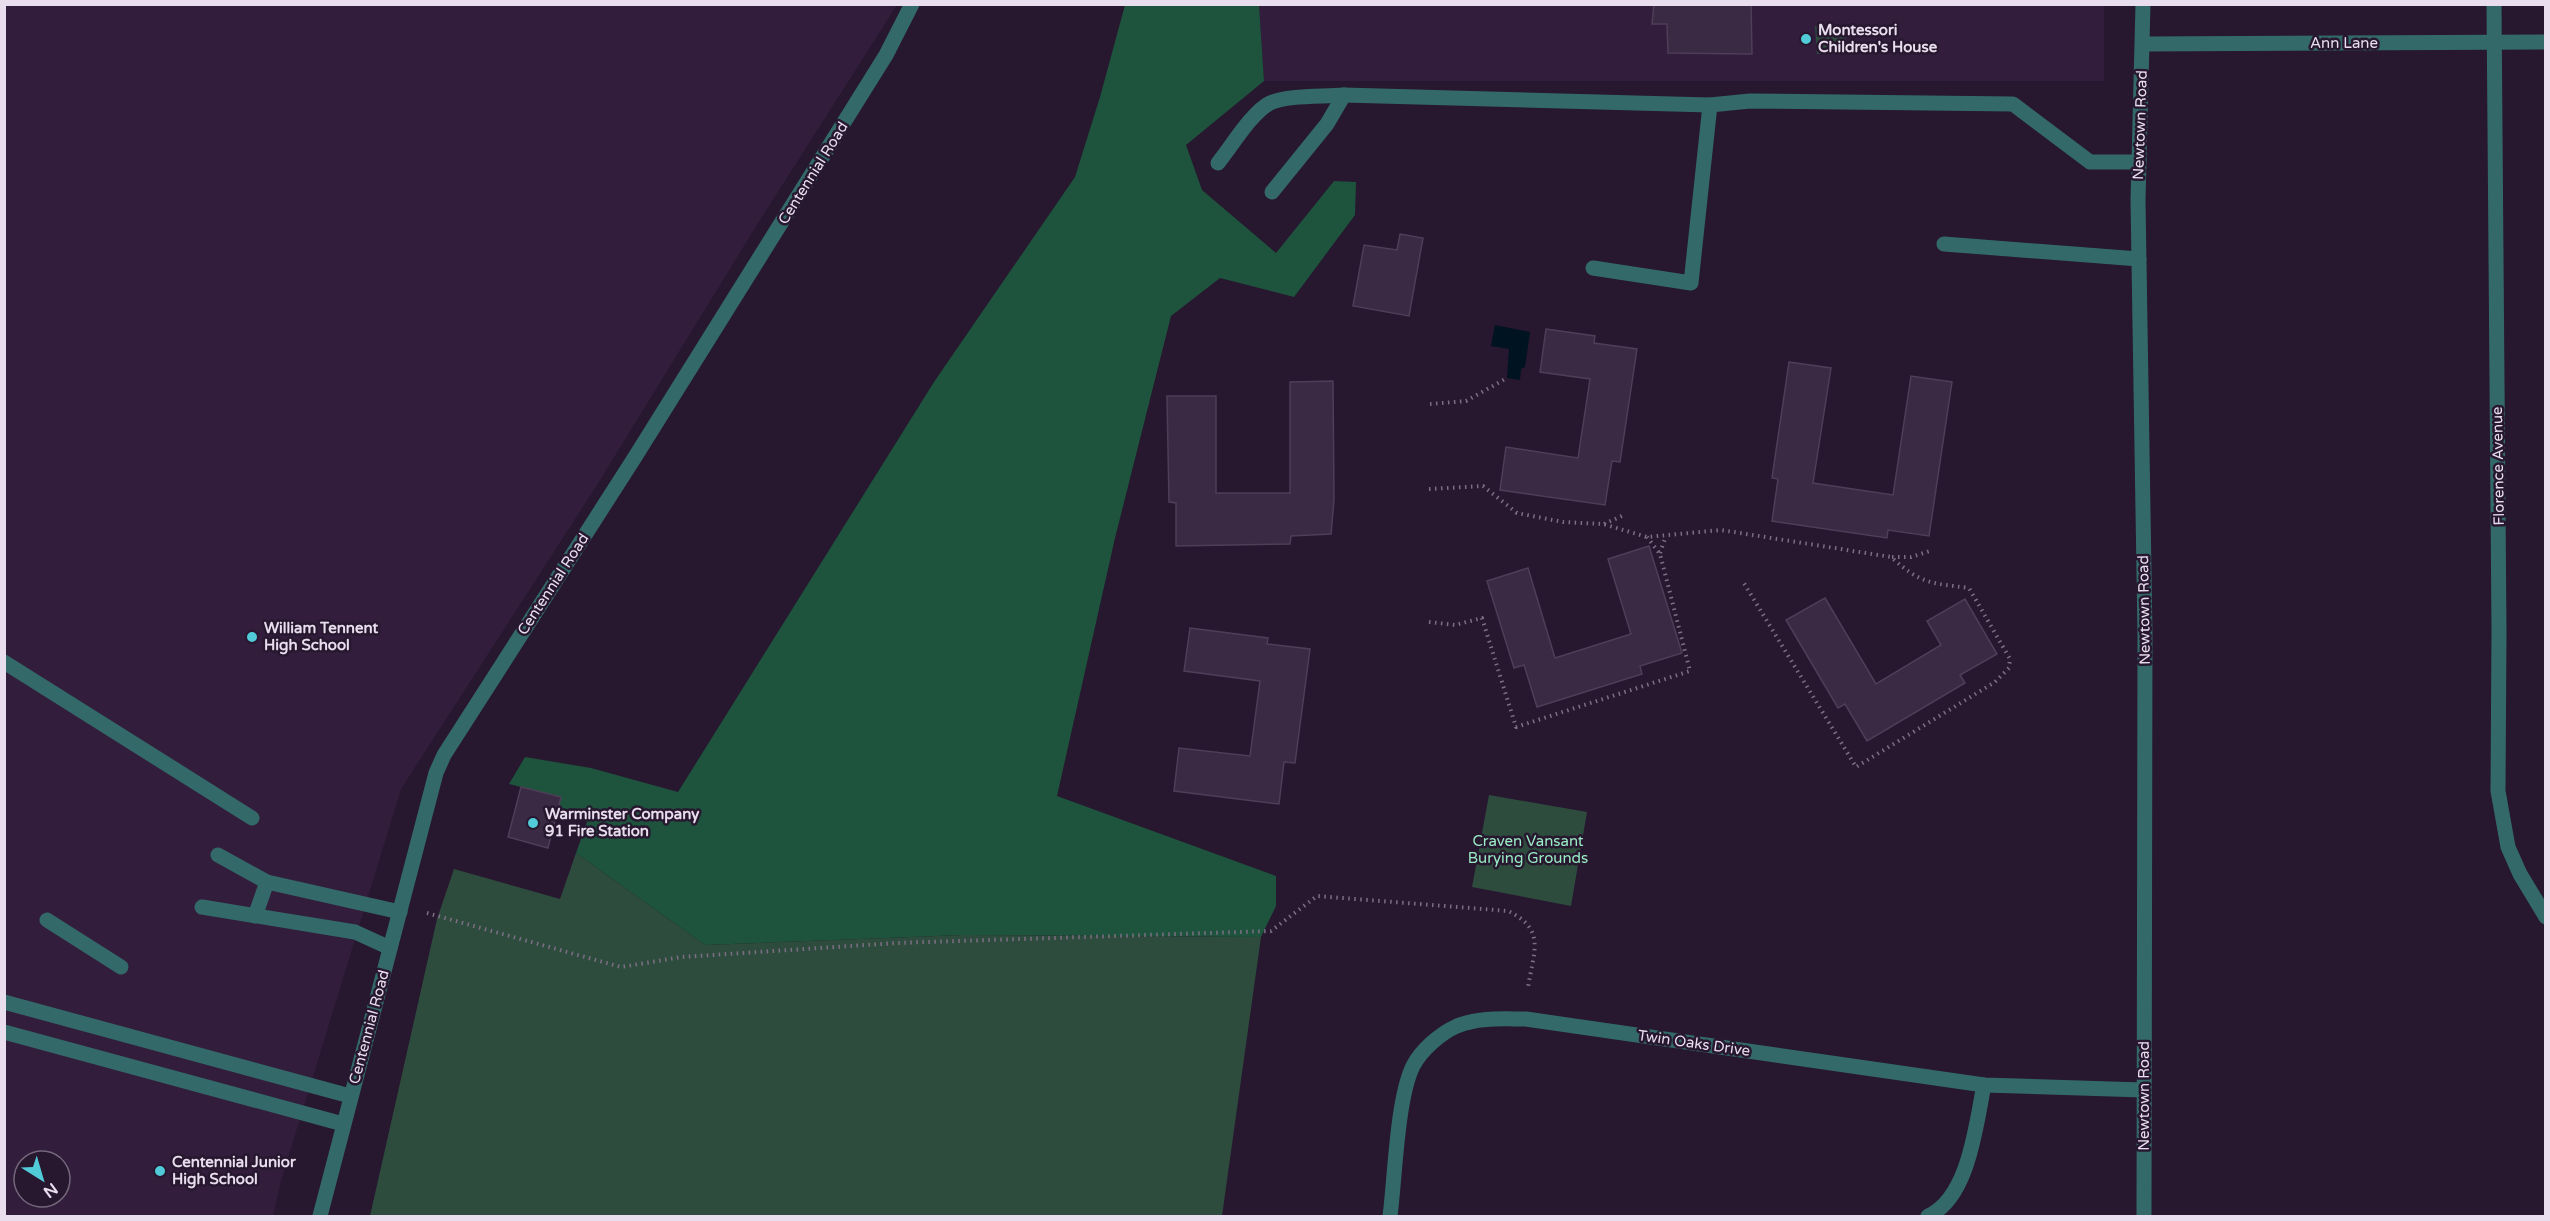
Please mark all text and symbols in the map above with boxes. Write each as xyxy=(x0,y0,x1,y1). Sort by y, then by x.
place label: Montessori Children's House xyxy=(1818,21,1938,56)
marker: Montessori Children's House xyxy=(1799,32,1813,46)
street label: Ann Lane xyxy=(2310,34,2378,52)
street label: Newtown Road xyxy=(2129,70,2151,180)
street label: Centennial Road xyxy=(774,118,852,228)
street label: Florence Avenue xyxy=(2488,406,2508,526)
street label: Centennial Road xyxy=(513,530,593,638)
street label: Newtown Road xyxy=(2134,555,2154,665)
place label: William Tennent High School xyxy=(264,619,378,655)
marker: William Tennent High School xyxy=(245,630,259,644)
place label: Warminster Company 91 Fire Station xyxy=(545,805,699,840)
marker: Warminster Company 91 Fire Station xyxy=(526,816,540,830)
park label: Craven Vansant Burying Grounds xyxy=(1468,832,1588,867)
street label: Centennial Road xyxy=(345,968,393,1086)
street label: Twin Oaks Drive xyxy=(1637,1026,1751,1060)
street label: Newtown Road xyxy=(2135,1041,2153,1151)
north arrow xyxy=(12,1149,72,1209)
place label: Centennial Junior High School xyxy=(172,1153,296,1189)
marker: Centennial Junior High School xyxy=(153,1164,167,1178)
text: N xyxy=(39,1178,62,1202)

